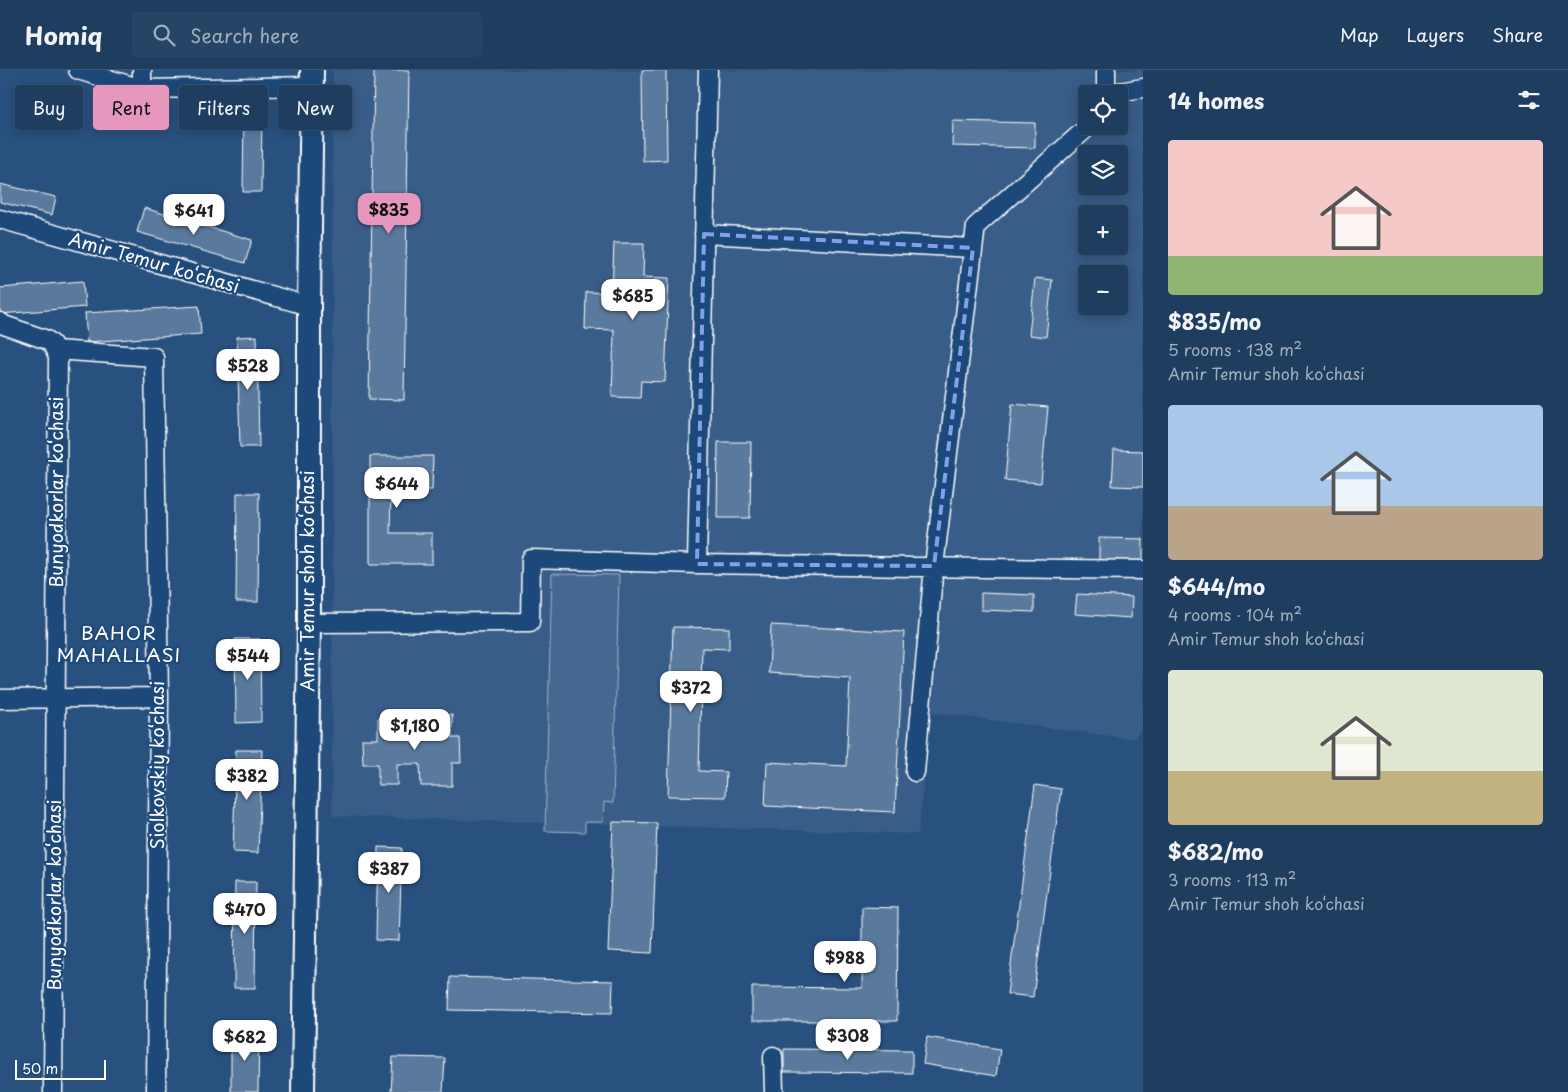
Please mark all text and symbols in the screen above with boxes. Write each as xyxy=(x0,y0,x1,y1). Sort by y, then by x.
search box xyxy=(132,12,482,57)
text: Homiq xyxy=(25,17,102,53)
icon: search xyxy=(150,21,178,49)
text: Search here xyxy=(190,21,299,49)
text: Map xyxy=(1340,21,1379,48)
text: Layers xyxy=(1407,21,1464,48)
text: Share xyxy=(1492,21,1543,48)
text: 14 homes xyxy=(1168,84,1264,116)
chip: Buy xyxy=(15,85,83,130)
chip: Rent xyxy=(93,85,169,130)
chip: Filters xyxy=(179,85,268,130)
chip: New xyxy=(278,85,352,130)
map controls xyxy=(1078,85,1128,315)
button: locate xyxy=(1078,85,1128,135)
icon: filters xyxy=(1515,86,1543,114)
button: layers xyxy=(1078,145,1128,195)
icon: home xyxy=(1311,173,1401,263)
pin: $835 xyxy=(359,192,419,235)
pin: $641 xyxy=(164,194,224,236)
text: $835 xyxy=(369,197,409,221)
text: $641 xyxy=(174,198,214,222)
button: + xyxy=(1078,205,1128,255)
street label: Amir Temur ko‘chasi xyxy=(66,224,243,299)
button: − xyxy=(1078,265,1128,315)
pin: $685 xyxy=(603,278,663,321)
text: $685 xyxy=(612,283,654,307)
text: $835/mo xyxy=(1168,305,1261,337)
text: 5 rooms · 138 m² xyxy=(1168,337,1302,361)
pin: $528 xyxy=(218,348,278,391)
text: $528 xyxy=(227,353,269,377)
text: Amir Temur shoh ko‘chasi xyxy=(1168,361,1365,385)
street label: Bunyodkorlar ko‘chasi xyxy=(42,396,69,588)
icon: home xyxy=(1311,438,1401,528)
pin: $644 xyxy=(367,466,427,509)
street label: Amir Temur shoh ko‘chasi xyxy=(293,470,320,692)
text: $644 xyxy=(375,471,419,495)
text: $644/mo xyxy=(1168,570,1265,602)
text: 4 rooms · 104 m² xyxy=(1168,602,1302,626)
district label: BAHOR MAHALLASI xyxy=(57,618,181,668)
text: Amir Temur shoh ko‘chasi xyxy=(1168,626,1365,650)
pin: $544 xyxy=(218,638,278,681)
text: $544 xyxy=(227,643,269,667)
pin: $372 xyxy=(661,670,721,713)
text: $372 xyxy=(671,675,711,699)
street label: Siolkovskiy ko‘chasi xyxy=(143,681,170,849)
icon: home xyxy=(1311,703,1401,793)
pin: $1,180 xyxy=(374,708,456,751)
text: $1,180 xyxy=(390,713,440,737)
pin: $382 xyxy=(217,758,277,801)
text: $382 xyxy=(226,763,268,787)
street label: Bunyodkorlar ko‘chasi xyxy=(40,799,67,991)
text: $682/mo xyxy=(1168,835,1263,867)
pin: $387 xyxy=(359,852,419,894)
text: $387 xyxy=(369,856,409,880)
text: 3 rooms · 113 m² xyxy=(1168,867,1296,891)
text: Amir Temur shoh ko‘chasi xyxy=(1168,891,1365,915)
pin: $470 xyxy=(215,892,275,935)
text: $470 xyxy=(224,897,266,921)
pin: $988 xyxy=(815,940,875,983)
text: $988 xyxy=(825,945,865,969)
pin: $308 xyxy=(818,1018,878,1061)
pin: $682 xyxy=(215,1020,275,1062)
text: $308 xyxy=(827,1023,869,1047)
text: $682 xyxy=(224,1024,266,1048)
scale bar xyxy=(15,1057,106,1080)
text: 50 m xyxy=(22,1058,58,1079)

